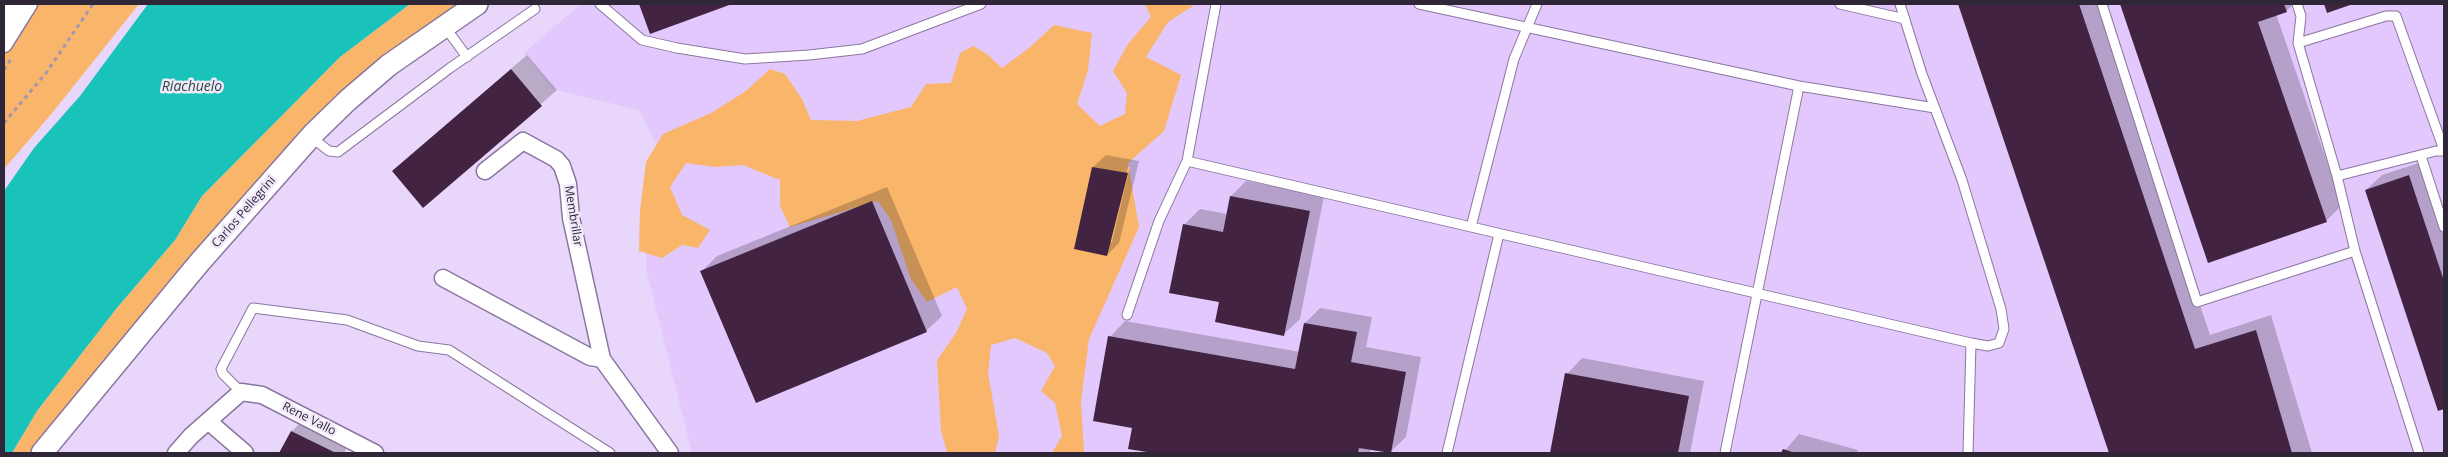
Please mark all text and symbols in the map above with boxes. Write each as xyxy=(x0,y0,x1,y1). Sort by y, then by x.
water label: Riachuelo xyxy=(162,79,222,95)
street label: Carlos Pellegrini xyxy=(209,173,279,251)
street label: Membrillar xyxy=(561,184,585,248)
street label: Rene Vallo xyxy=(280,399,338,439)

